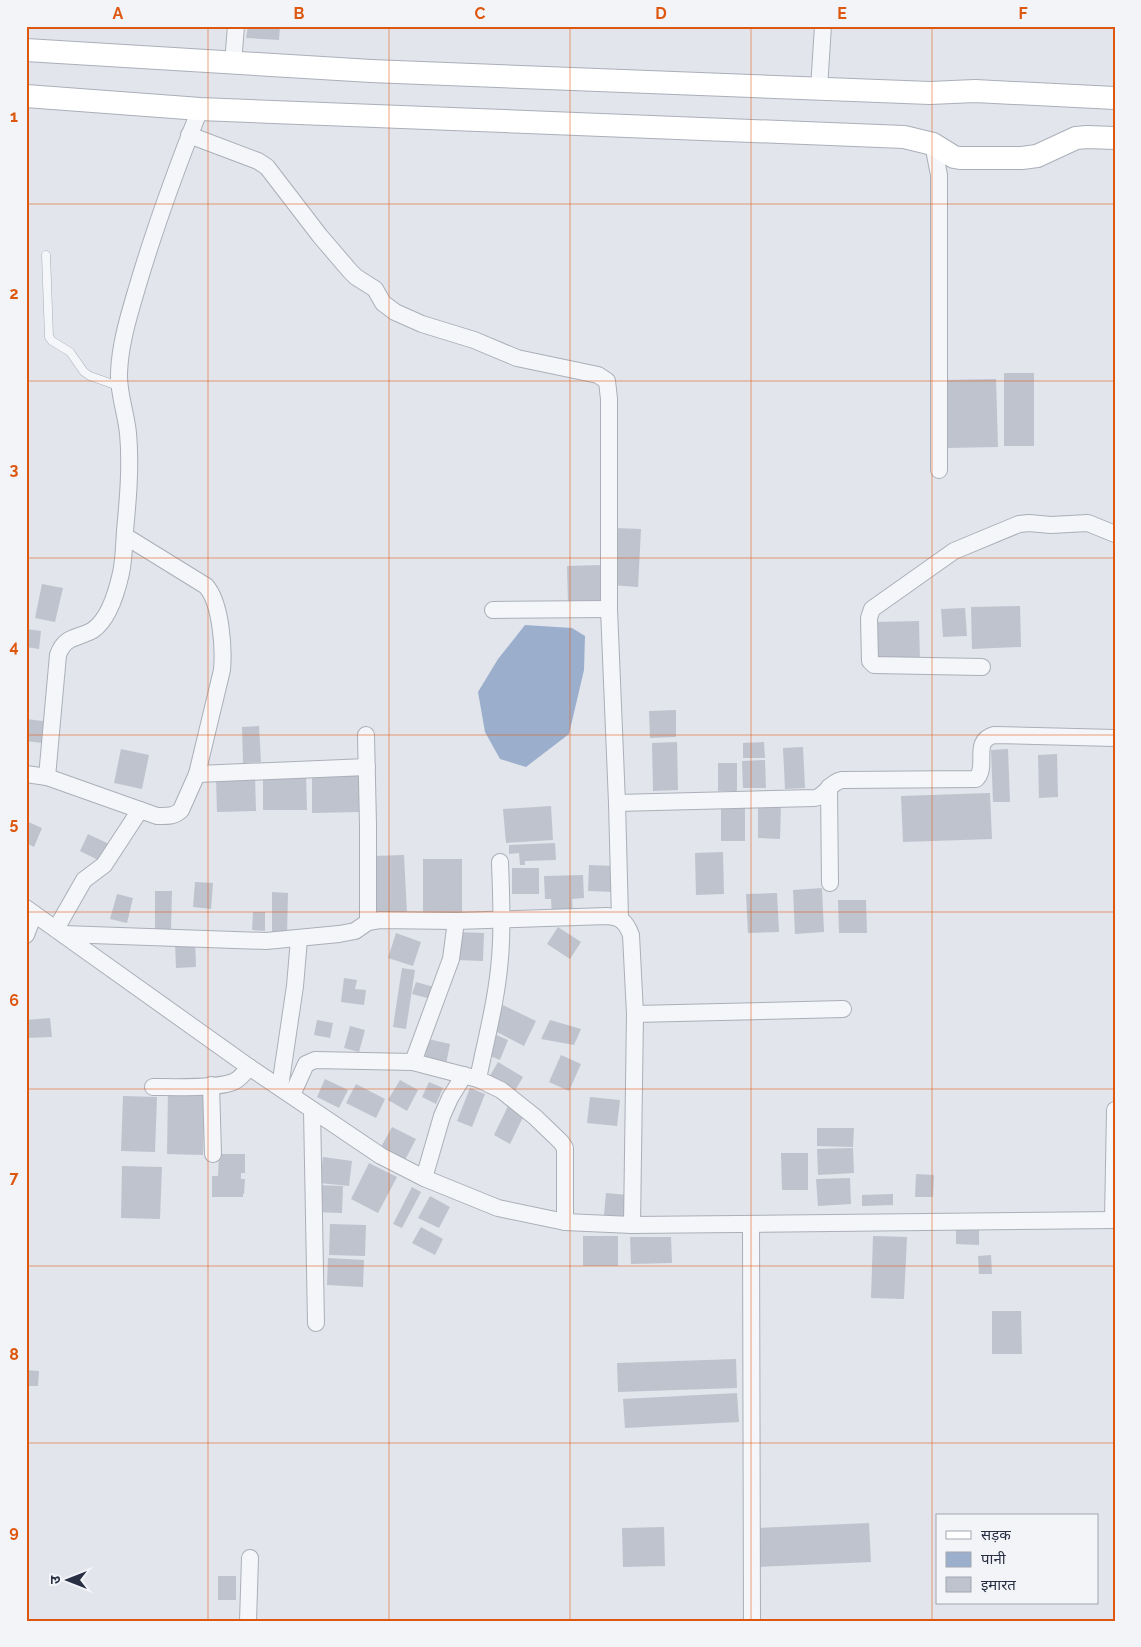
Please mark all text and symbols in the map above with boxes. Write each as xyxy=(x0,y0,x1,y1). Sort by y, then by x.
text: A xyxy=(113,4,124,23)
text: B xyxy=(294,4,305,23)
text: C xyxy=(475,4,486,23)
text: D xyxy=(655,4,667,23)
text: E xyxy=(837,4,847,23)
text: F xyxy=(1018,4,1028,23)
text: 1 xyxy=(10,107,18,126)
text: 2 xyxy=(9,284,19,303)
text: 3 xyxy=(10,460,19,479)
text: 4 xyxy=(9,637,19,656)
text: 5 xyxy=(10,814,19,833)
text: 6 xyxy=(9,991,19,1010)
text: 7 xyxy=(10,1168,19,1187)
text: 8 xyxy=(9,1345,19,1364)
legend xyxy=(936,1514,1098,1604)
text: 9 xyxy=(9,1522,19,1541)
text: सड़क xyxy=(981,1526,1011,1544)
text: पानी xyxy=(981,1550,1007,1568)
north arrow xyxy=(42,1554,92,1604)
text: उ xyxy=(47,1575,63,1584)
text: इमारत xyxy=(981,1576,1016,1594)

